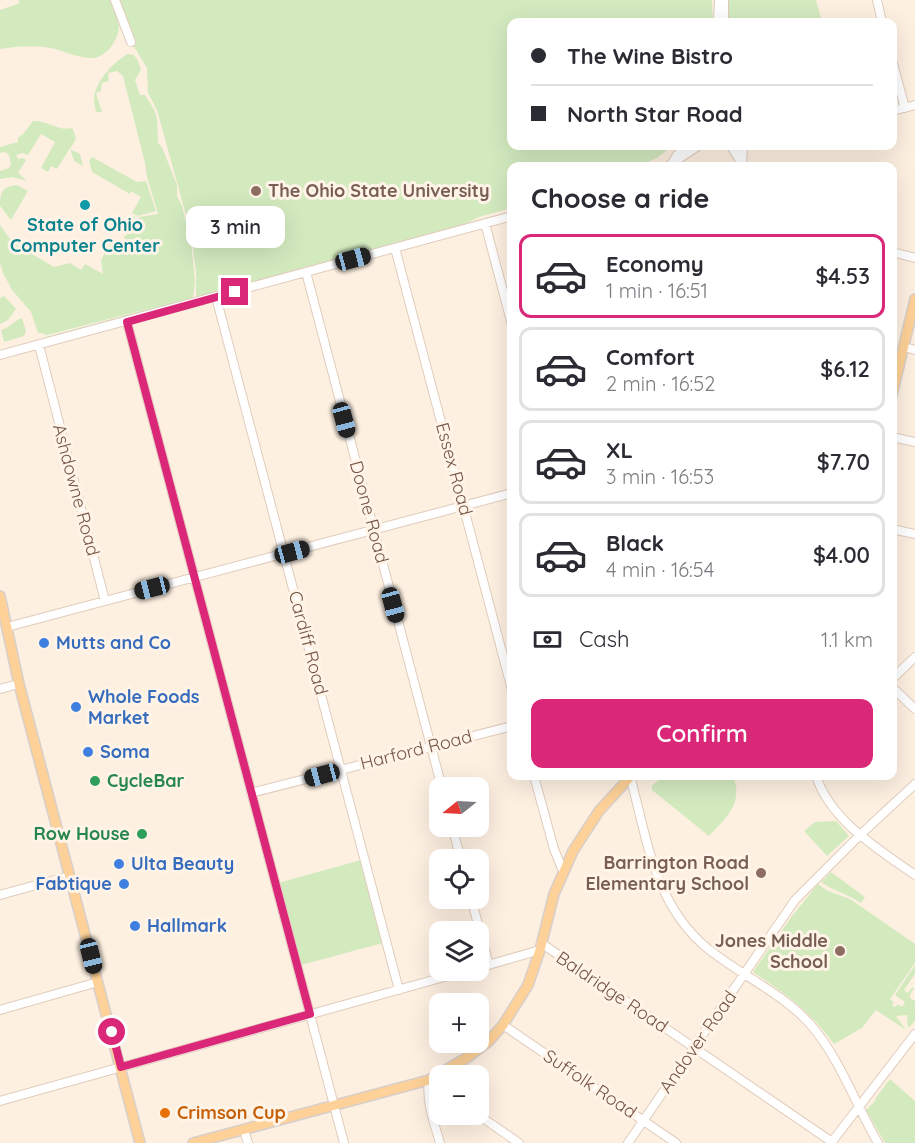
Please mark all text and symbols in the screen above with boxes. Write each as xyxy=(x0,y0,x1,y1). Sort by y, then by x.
text: The Wine Bistro xyxy=(567,42,733,70)
text: North Star Road xyxy=(567,100,743,128)
place label: The Ohio State University xyxy=(268,179,490,202)
text: Choose a ride xyxy=(531,181,709,215)
marker: The Ohio State University xyxy=(249,184,263,198)
marker: State of Ohio Computer Center xyxy=(78,198,92,212)
callout: 3 min xyxy=(186,205,284,247)
place label: State of Ohio Computer Center xyxy=(10,213,160,257)
text: 3 min xyxy=(210,214,261,239)
car xyxy=(333,246,373,272)
icon: car xyxy=(534,249,588,303)
text: Economy xyxy=(606,250,704,278)
text: $4.53 xyxy=(815,262,870,290)
route end xyxy=(221,278,248,305)
text: 1 min · 16:51 xyxy=(606,278,708,303)
icon: car xyxy=(534,342,588,396)
text: Comfort xyxy=(606,343,695,371)
text: $6.12 xyxy=(820,355,870,383)
text: 2 min · 16:52 xyxy=(606,371,715,396)
car xyxy=(331,400,357,440)
street label: Essex Road xyxy=(431,420,478,518)
street label: Ashdowne Road xyxy=(48,421,105,558)
icon: car xyxy=(534,435,588,489)
text: XL xyxy=(606,436,633,464)
text: $7.70 xyxy=(817,448,870,476)
street label: Doone Road xyxy=(345,458,394,566)
text: 3 min · 16:53 xyxy=(606,464,714,489)
icon: car xyxy=(534,528,588,582)
text: Black xyxy=(606,529,664,557)
car xyxy=(272,539,312,565)
text: $4.00 xyxy=(813,541,870,569)
text: 4 min · 16:54 xyxy=(606,557,714,582)
car xyxy=(132,575,172,601)
car xyxy=(380,585,406,625)
street label: Cardiff Road xyxy=(284,588,333,697)
icon: cash xyxy=(531,623,564,656)
text: Cash xyxy=(579,625,630,653)
text: 1.1 km xyxy=(821,627,873,652)
place label: Mutts and Co xyxy=(56,631,171,654)
marker: Mutts and Co xyxy=(37,636,51,650)
place label: Whole Foods Market xyxy=(88,685,200,729)
button: Confirm xyxy=(531,699,873,768)
marker: Whole Foods Market xyxy=(69,700,83,714)
street label: Harford Road xyxy=(358,725,474,775)
place label: Soma xyxy=(100,740,150,763)
marker: Soma xyxy=(81,745,95,759)
car xyxy=(302,762,342,788)
place label: CycleBar xyxy=(107,769,185,792)
marker: CycleBar xyxy=(88,774,102,788)
north arrow xyxy=(429,777,489,837)
map controls xyxy=(429,777,489,1125)
place label: Row House xyxy=(34,822,130,845)
marker: Row House xyxy=(135,827,149,841)
button: locate xyxy=(429,849,489,909)
place label: Barrington Road Elementary School xyxy=(585,851,749,895)
place label: Ulta Beauty xyxy=(131,852,234,875)
marker: Ulta Beauty xyxy=(112,857,126,871)
marker: Barrington Road Elementary School xyxy=(754,866,768,880)
place label: Fabtique xyxy=(36,872,112,895)
marker: Fabtique xyxy=(117,877,131,891)
place label: Hallmark xyxy=(147,914,227,937)
marker: Hallmark xyxy=(128,919,142,933)
button: layers xyxy=(429,921,489,981)
place label: Jones Middle School xyxy=(715,929,828,973)
car xyxy=(78,936,104,976)
marker: Jones Middle School xyxy=(833,944,847,958)
street label: Baldridge Road xyxy=(552,946,673,1037)
street label: Andover Road xyxy=(654,986,741,1097)
button: + xyxy=(429,993,489,1053)
route start xyxy=(98,1018,125,1045)
street label: Suffolk Road xyxy=(539,1044,641,1123)
button: − xyxy=(429,1065,489,1125)
place label: Crimson Cup xyxy=(177,1101,286,1124)
marker: Crimson Cup xyxy=(158,1106,172,1120)

